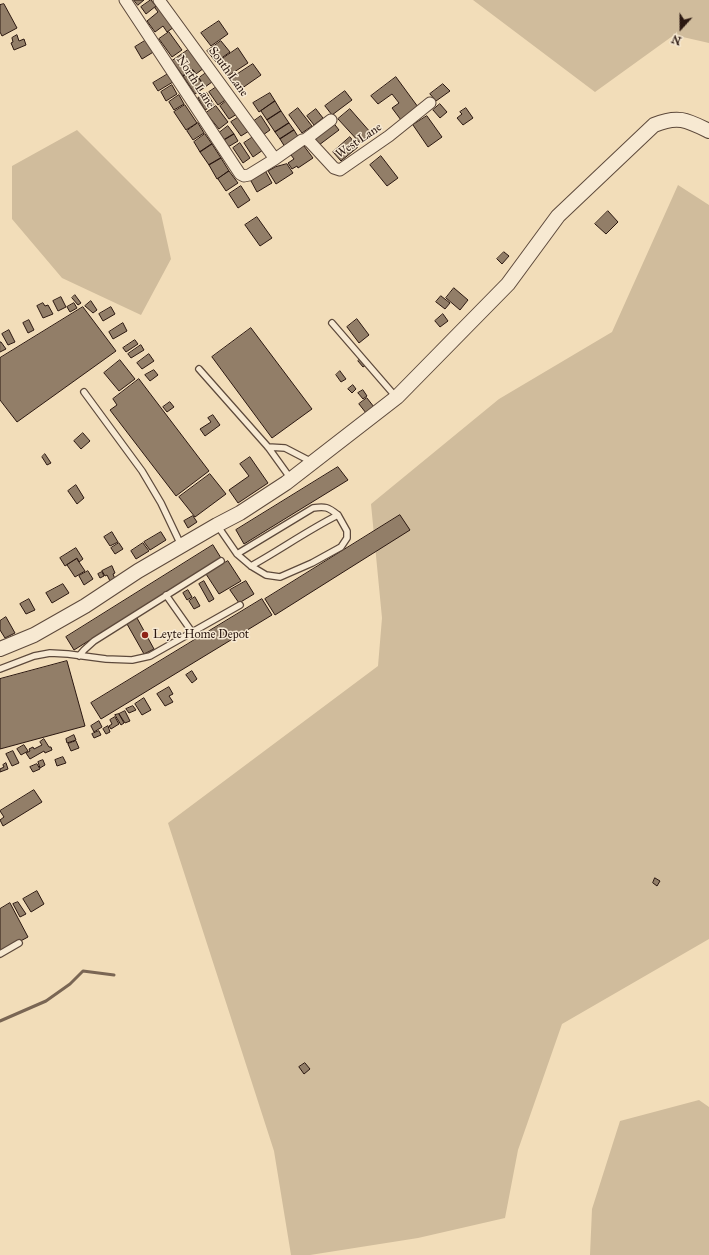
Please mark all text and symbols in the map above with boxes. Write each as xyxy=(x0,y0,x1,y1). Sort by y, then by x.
north arrow xyxy=(661,8,701,48)
text: N xyxy=(670,32,683,47)
street label: South Lane xyxy=(205,44,251,100)
street label: North Lane xyxy=(173,53,217,111)
street label: West Lane xyxy=(333,120,385,162)
place label: Leyte Home Depot xyxy=(153,628,249,642)
marker: Leyte Home Depot xyxy=(140,630,150,640)

